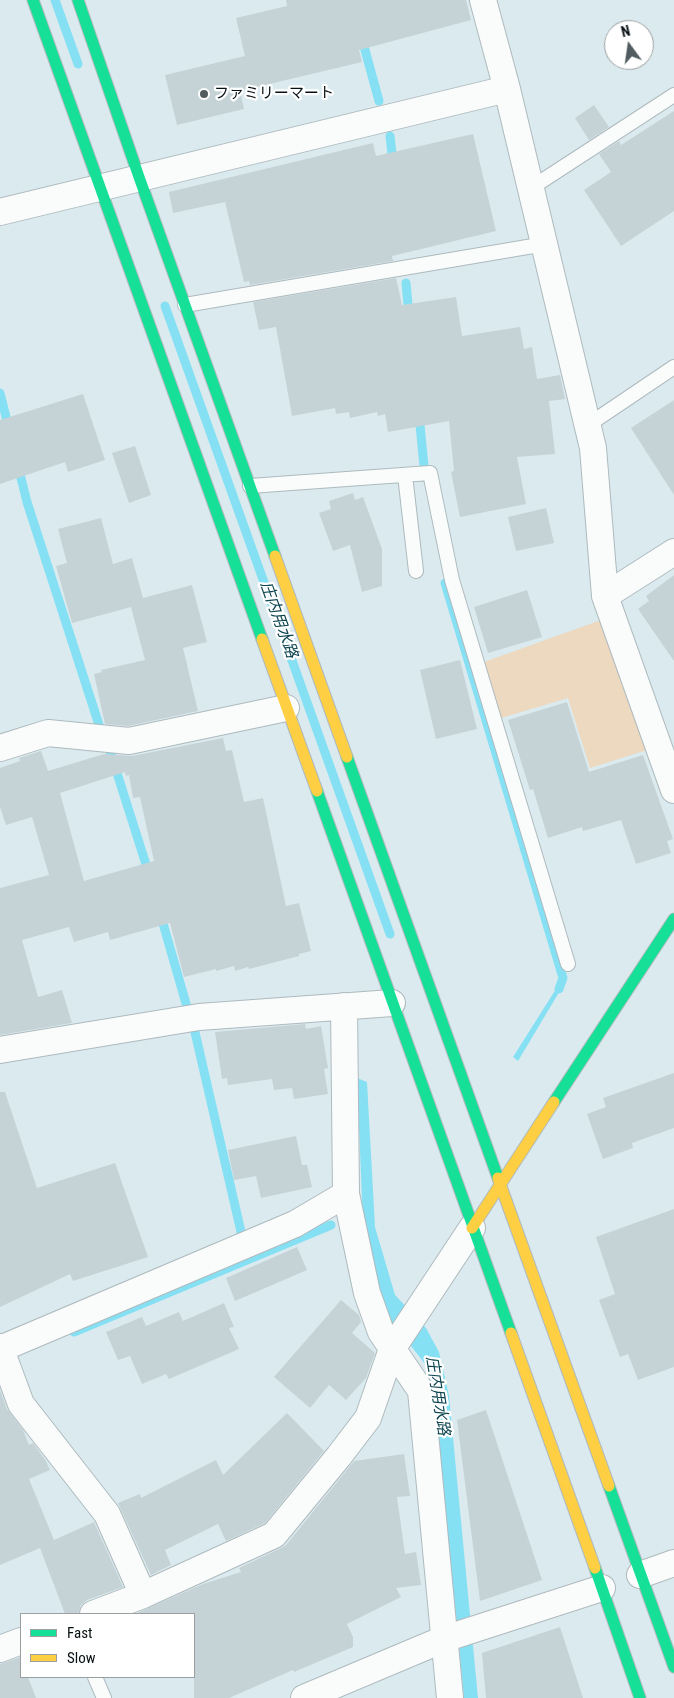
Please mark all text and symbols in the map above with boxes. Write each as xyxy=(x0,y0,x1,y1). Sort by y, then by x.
north arrow xyxy=(604,20,654,70)
text: N xyxy=(620,23,632,40)
place label: ファミリーマート xyxy=(214,85,334,103)
marker: ファミリーマート xyxy=(198,88,210,100)
water label: 庄内用水路 xyxy=(255,579,301,661)
water label: 庄内用水路 xyxy=(421,1355,453,1437)
legend xyxy=(20,1613,195,1678)
text: Fast xyxy=(67,1624,92,1642)
text: Slow xyxy=(67,1649,96,1667)

